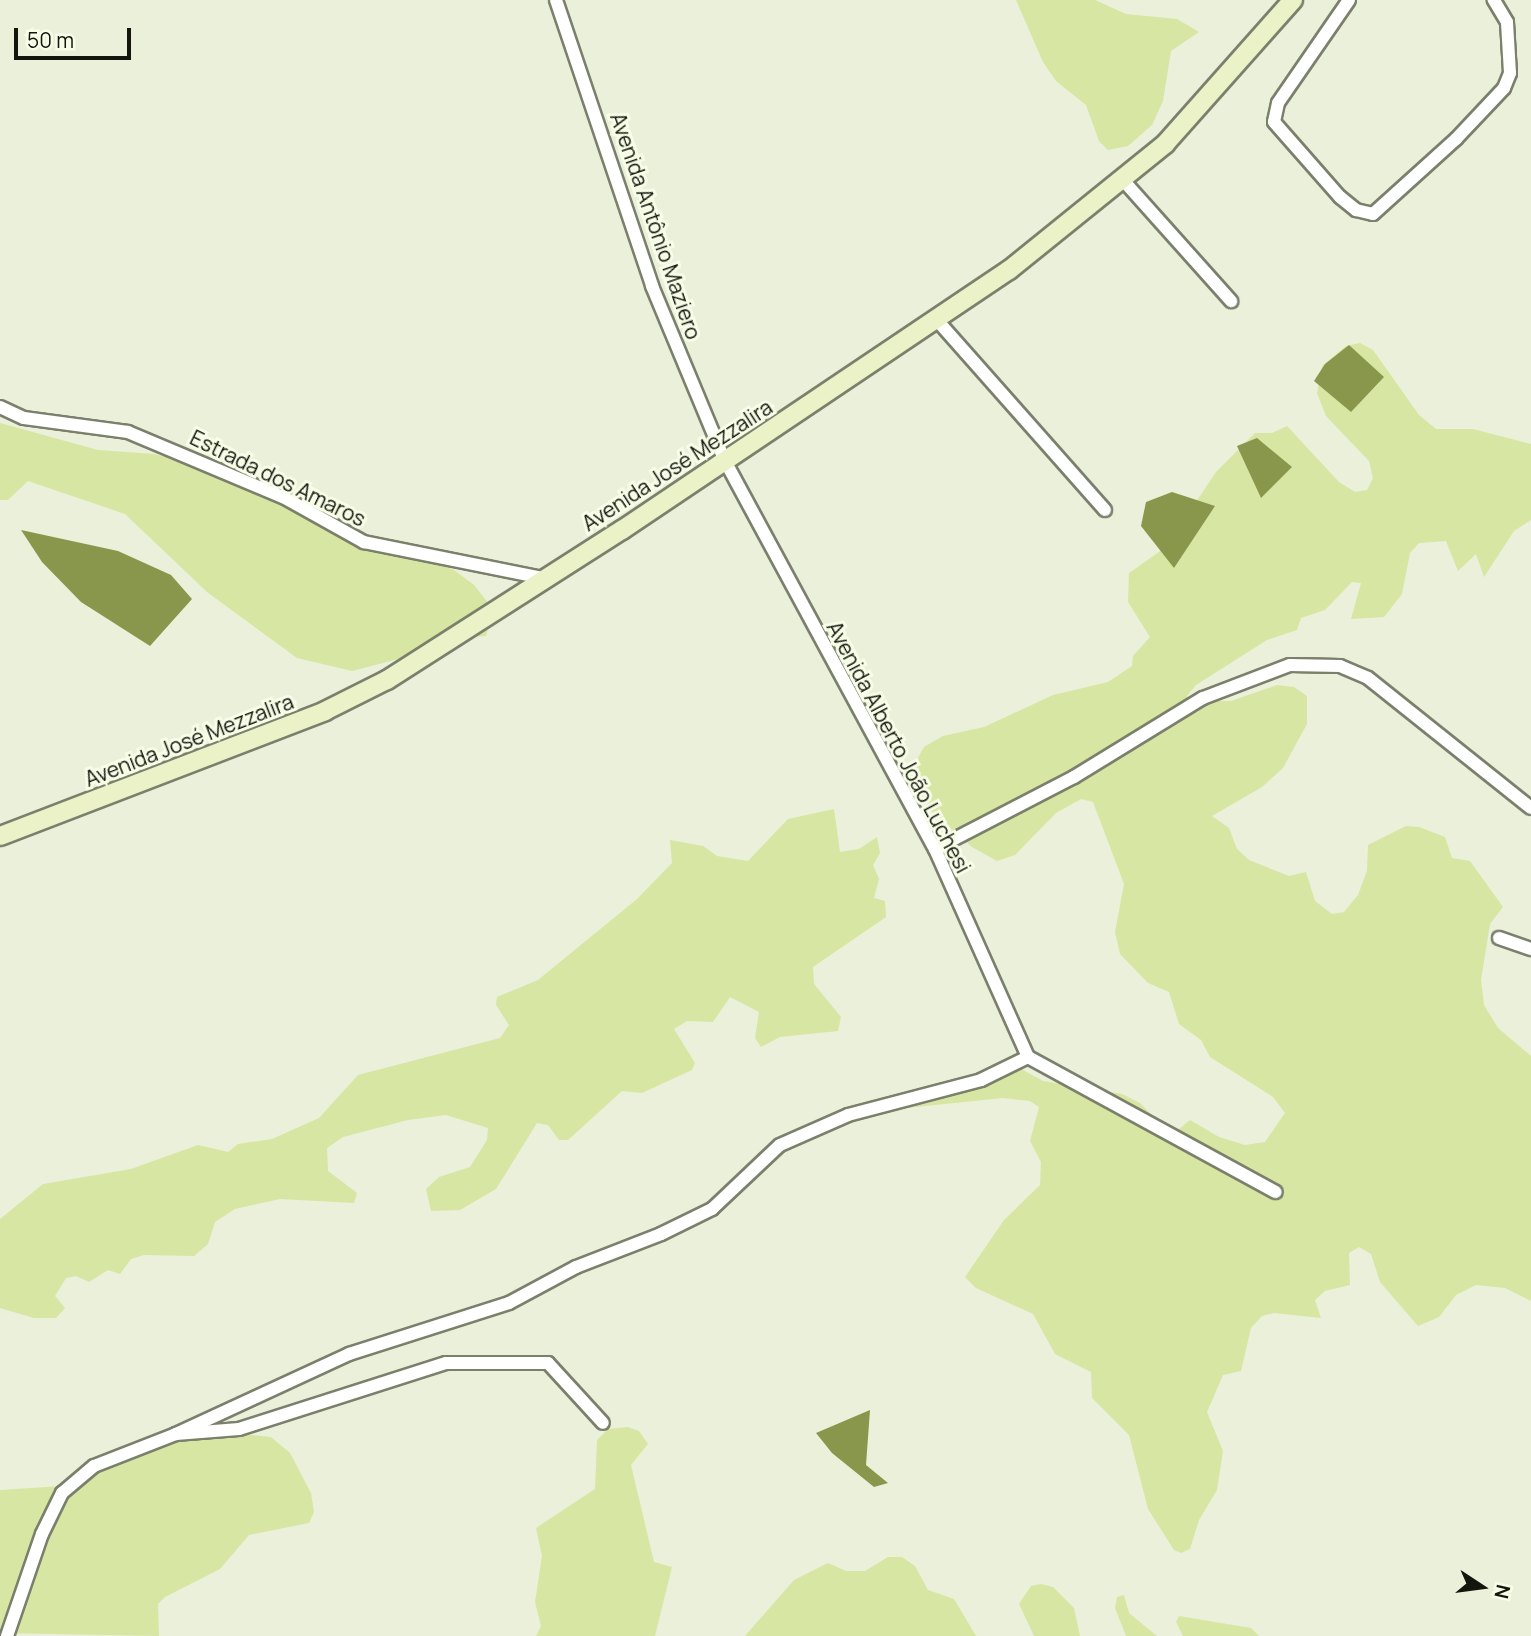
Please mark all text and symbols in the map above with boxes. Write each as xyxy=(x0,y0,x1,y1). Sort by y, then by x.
scale bar xyxy=(18,14,135,58)
text: 50 m xyxy=(27,26,74,54)
street label: Avenida Antônio Maziero xyxy=(605,109,707,343)
street label: Avenida José Mezzalira xyxy=(577,394,777,536)
street label: Estrada dos Amaros xyxy=(186,425,370,531)
street label: Avenida Alberto João Luchesi xyxy=(822,617,976,877)
street label: Avenida José Mezzalira xyxy=(81,689,297,791)
north arrow xyxy=(1447,1552,1517,1622)
text: N xyxy=(1488,1582,1517,1601)

